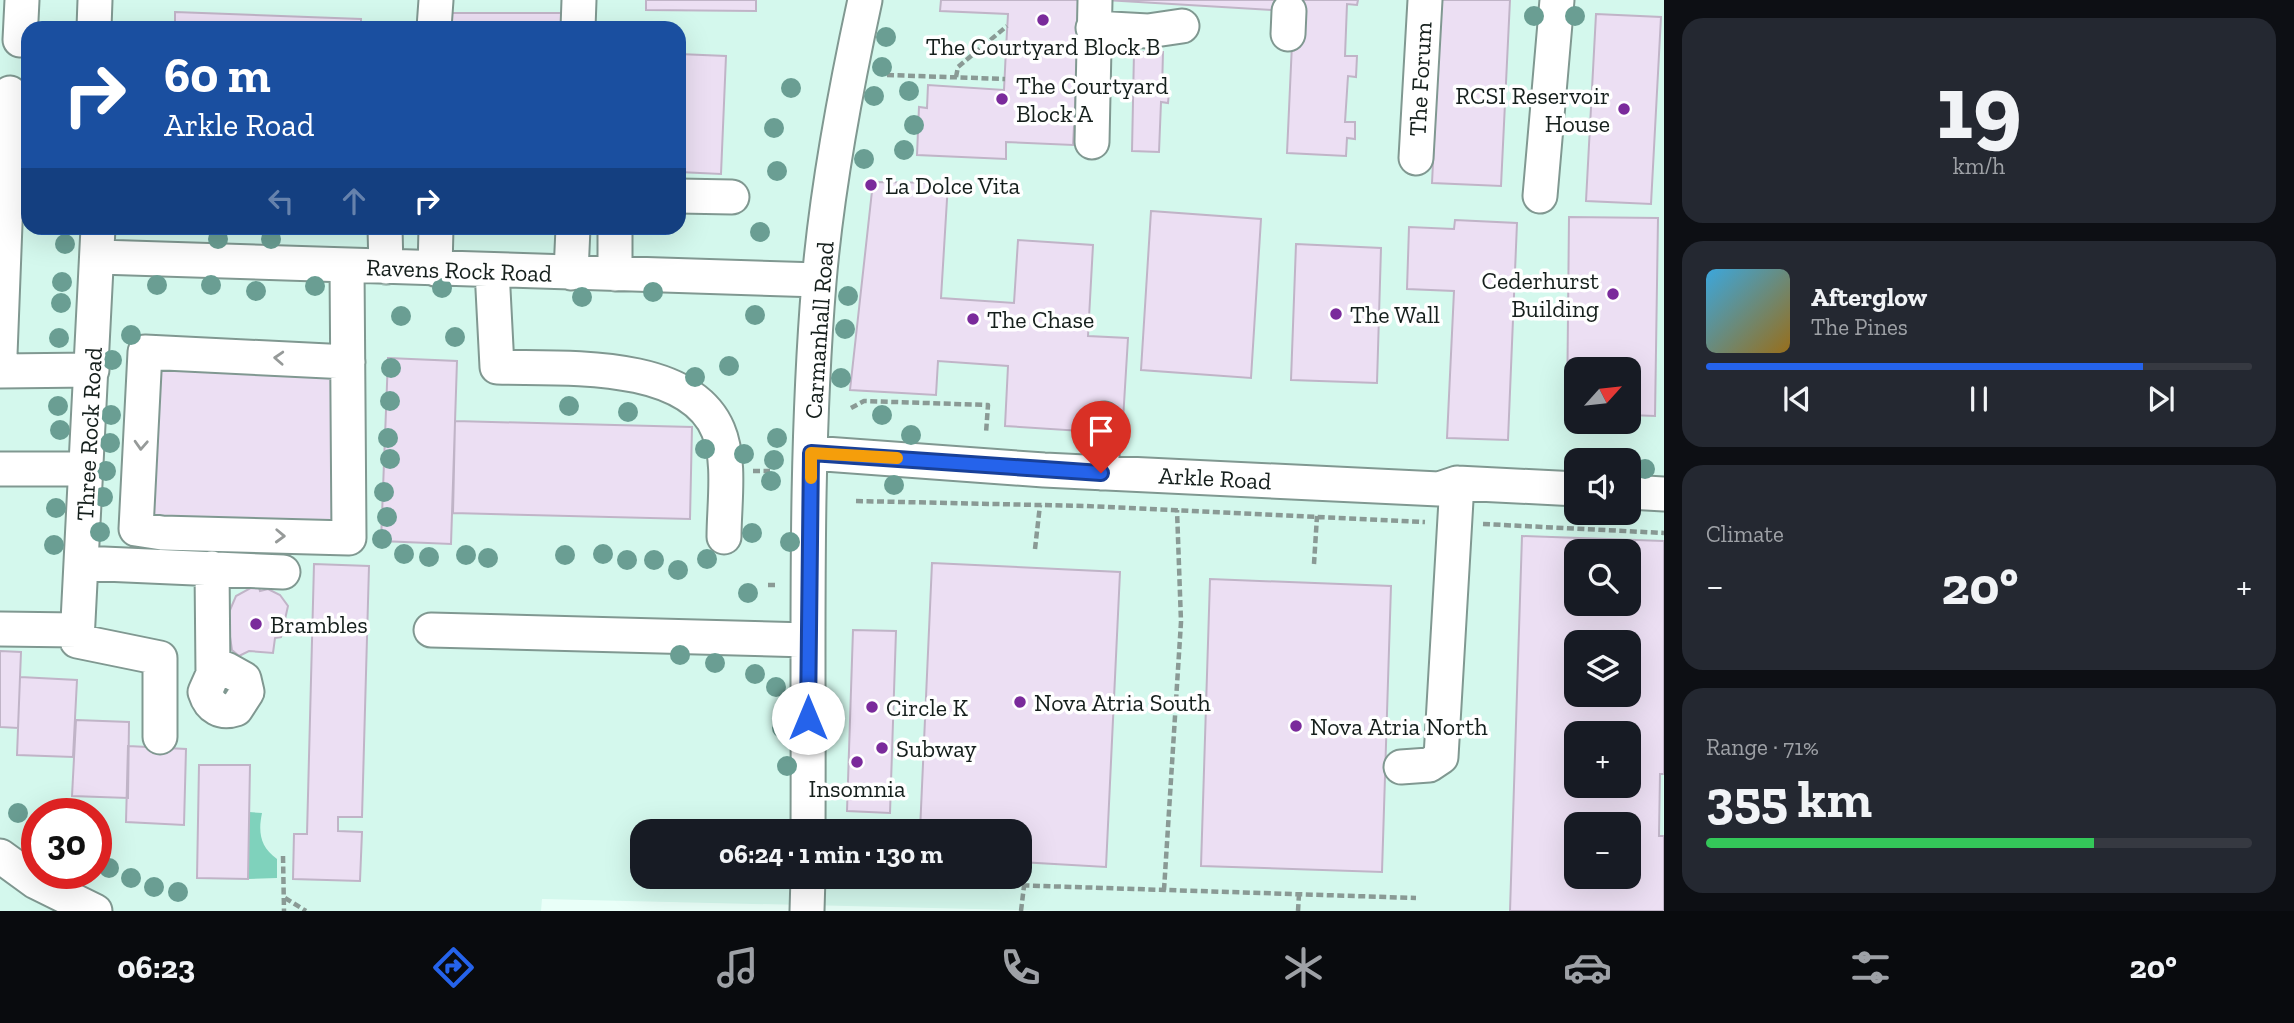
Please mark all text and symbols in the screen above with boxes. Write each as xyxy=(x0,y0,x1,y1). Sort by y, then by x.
marker: The Courtyard Block B xyxy=(1035,12,1051,28)
street label: The Forum xyxy=(1403,21,1437,137)
place label: The Courtyard Block B xyxy=(926,32,1160,61)
text: 60 m xyxy=(164,46,271,105)
icon: right xyxy=(49,49,140,140)
text: 19 xyxy=(1936,52,2022,161)
place label: The Courtyard Block A xyxy=(1016,71,1168,128)
place label: RCSI Reservoir House xyxy=(1455,81,1610,138)
marker: The Courtyard Block A xyxy=(994,91,1010,107)
marker: RCSI Reservoir House xyxy=(1616,101,1632,117)
text: Arkle Road xyxy=(164,106,314,144)
text: km/h xyxy=(1953,152,2005,180)
place label: La Dolce Vita xyxy=(885,171,1020,200)
marker: La Dolce Vita xyxy=(863,177,879,193)
icon: left xyxy=(262,182,300,220)
icon: ahead xyxy=(335,182,373,220)
icon: right xyxy=(408,182,446,220)
street label: Carmanhall Road xyxy=(798,240,840,420)
street label: Ravens Rock Road xyxy=(365,252,553,288)
place label: Cederhurst Building xyxy=(1481,266,1599,323)
text: Afterglow xyxy=(1811,281,1927,313)
marker: Cederhurst Building xyxy=(1605,286,1621,302)
place label: The Wall xyxy=(1350,300,1440,329)
place label: The Chase xyxy=(987,305,1094,334)
marker: The Wall xyxy=(1328,306,1344,322)
marker: The Chase xyxy=(965,311,981,327)
text: The Pines xyxy=(1811,313,1908,341)
street label: Three Rock Road xyxy=(70,346,108,522)
one-way arrow xyxy=(274,351,285,366)
north arrow xyxy=(1564,357,1642,434)
map controls xyxy=(1564,357,1641,889)
icon: previous xyxy=(1778,380,1816,418)
icon: pause xyxy=(1960,380,1998,418)
icon: next xyxy=(2142,380,2180,418)
pin xyxy=(1071,401,1131,473)
icon: arrive xyxy=(1082,412,1120,450)
one-way arrow xyxy=(133,440,148,451)
button: sound xyxy=(1564,448,1641,525)
street label: Arkle Road xyxy=(1158,461,1272,495)
text: Climate xyxy=(1706,520,1784,548)
one-way arrow xyxy=(274,529,285,544)
button: search xyxy=(1564,539,1641,616)
text: 20° xyxy=(1942,555,2018,617)
text: − xyxy=(1706,563,1724,609)
text: + xyxy=(2236,563,2252,609)
place label: Brambles xyxy=(270,610,368,639)
marker: Brambles xyxy=(248,616,264,632)
button: layers xyxy=(1564,630,1641,707)
position arrow xyxy=(771,681,845,755)
place label: Nova Atria South xyxy=(1034,688,1211,717)
place label: Circle K xyxy=(886,693,969,722)
marker: Nova Atria South xyxy=(1012,694,1028,710)
marker: Circle K xyxy=(864,699,880,715)
place label: Nova Atria North xyxy=(1310,712,1488,741)
marker: Nova Atria North xyxy=(1288,718,1304,734)
button: + xyxy=(1564,721,1641,798)
text: Range · 71% xyxy=(1706,733,1819,761)
place label: Subway xyxy=(896,734,977,763)
marker: Subway xyxy=(874,740,890,756)
marker: Insomnia xyxy=(849,754,865,770)
text: 355 km xyxy=(1706,768,1872,830)
place label: Insomnia xyxy=(808,774,906,803)
speed limit sign: 30 xyxy=(21,798,112,889)
button: − xyxy=(1564,812,1641,889)
text: 06:24 · 1 min · 130 m xyxy=(719,838,943,870)
icon: directions xyxy=(429,943,478,992)
icon: music xyxy=(713,943,762,992)
icon: phone xyxy=(996,943,1045,992)
icon: climate xyxy=(1279,943,1328,992)
icon: car xyxy=(1563,943,1612,992)
icon: filters xyxy=(1846,943,1895,992)
text: 06:23 xyxy=(117,948,195,986)
text: 20° xyxy=(2130,948,2177,986)

